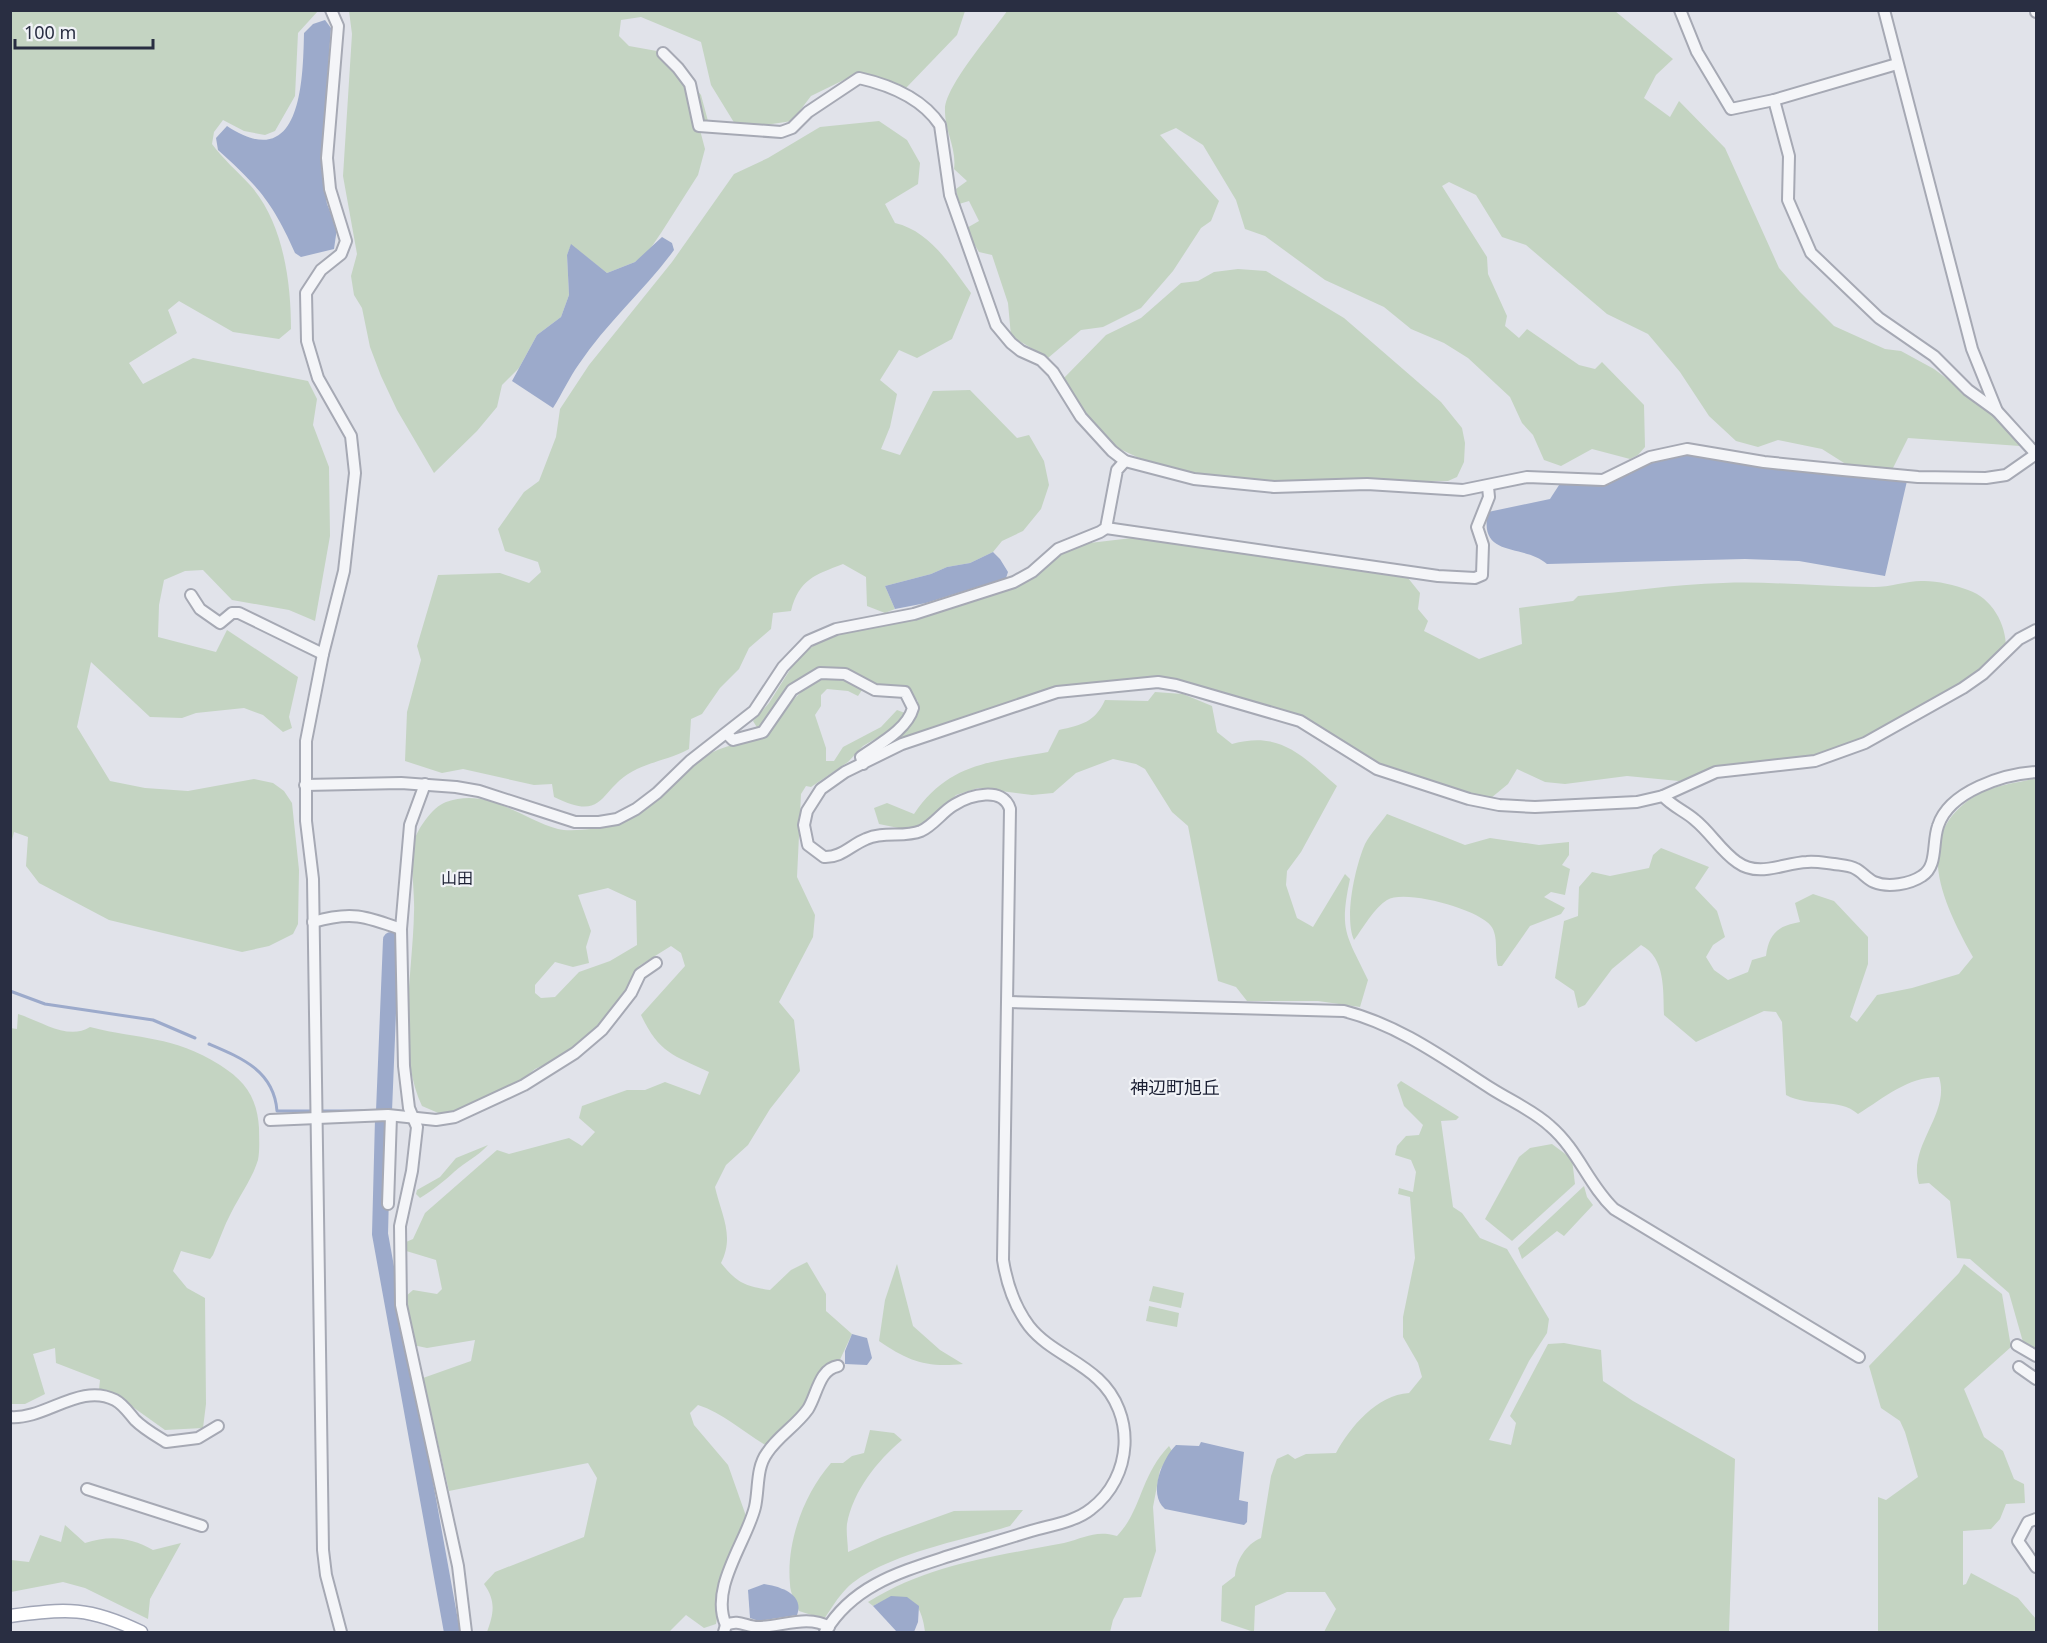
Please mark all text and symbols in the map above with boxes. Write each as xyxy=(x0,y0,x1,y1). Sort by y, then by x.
scale bar xyxy=(15,12,153,50)
text: 100 m xyxy=(24,20,76,44)
district label: 山田 xyxy=(441,867,473,889)
district label: 神辺町旭丘 xyxy=(1130,1075,1220,1099)

